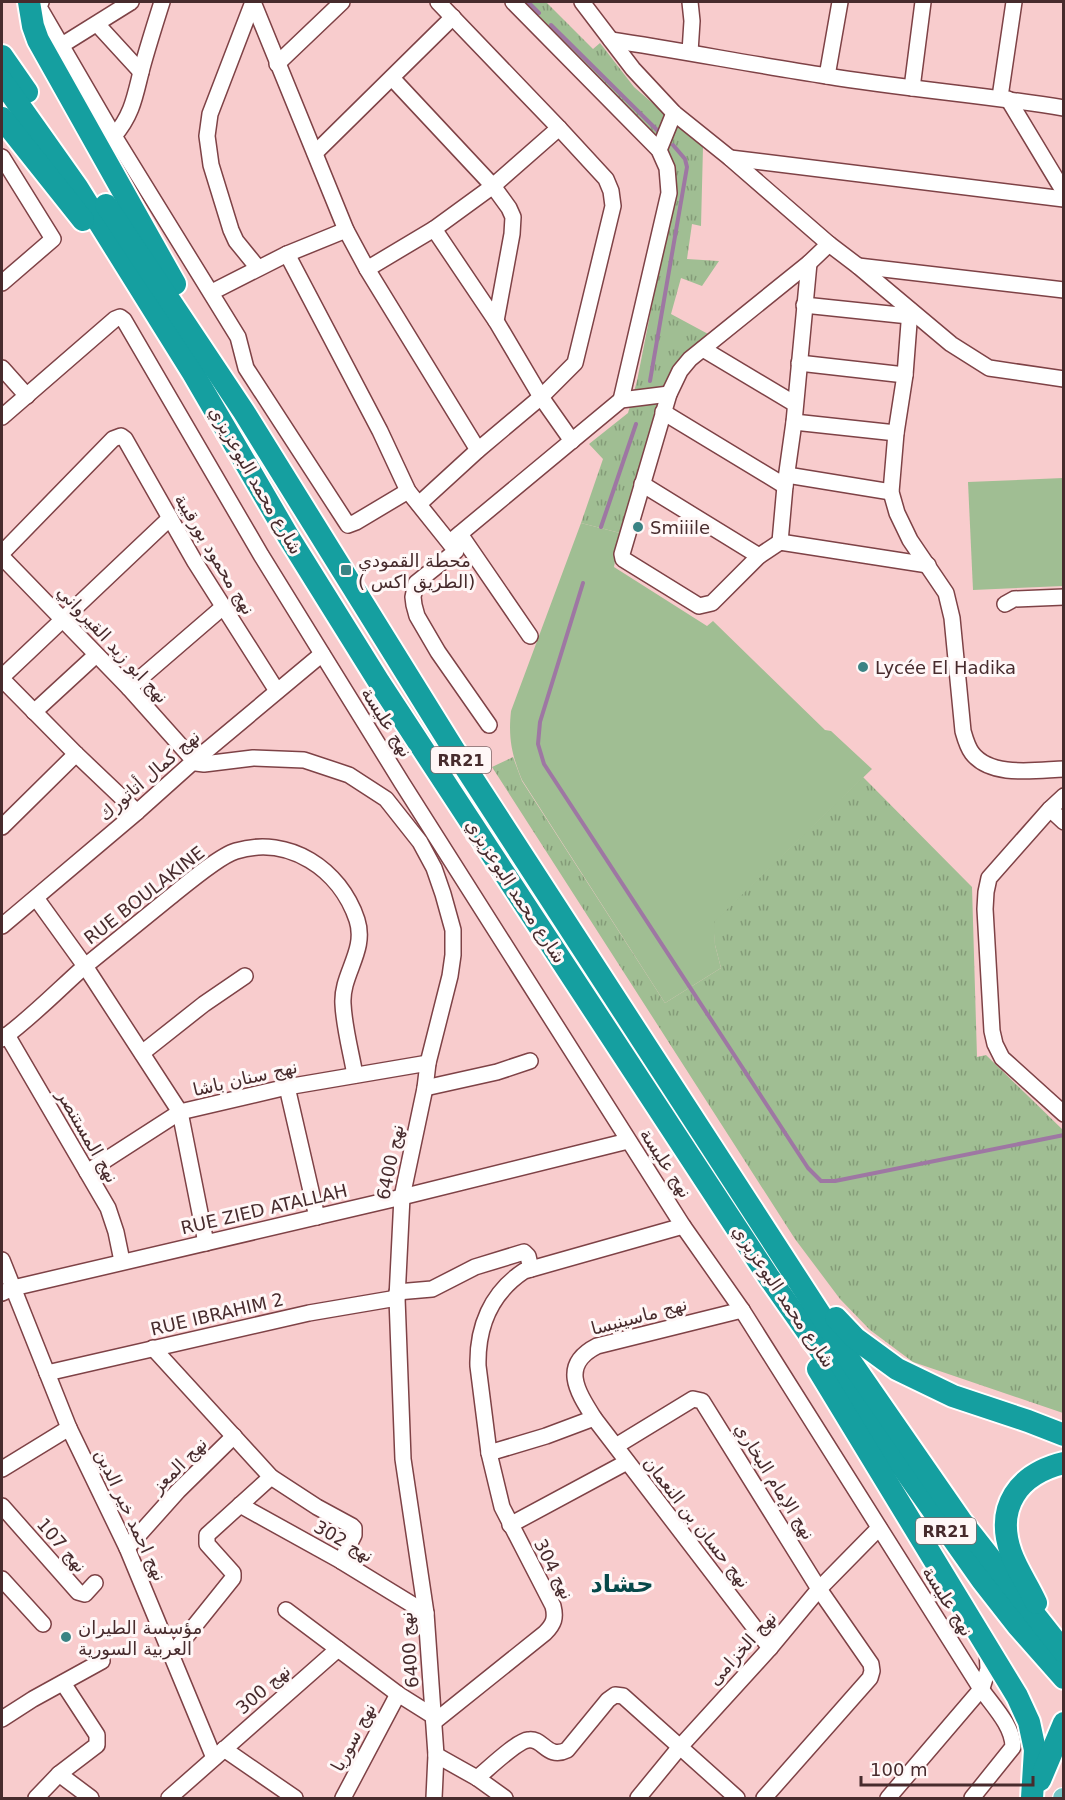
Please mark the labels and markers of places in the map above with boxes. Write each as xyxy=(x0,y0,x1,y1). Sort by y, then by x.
place label: Smiiile xyxy=(650,517,710,538)
marker: Smiiile xyxy=(631,520,645,534)
place label: محطة القمودي ( الطريق اكس) xyxy=(358,550,475,593)
marker: محطة القمودي ( الطريق اكس) xyxy=(339,563,353,577)
place label: Lycée El Hadika xyxy=(875,657,1016,678)
marker: Lycée El Hadika xyxy=(856,660,870,674)
place label: مؤسسة الطيران العربية السورية xyxy=(78,1617,202,1660)
marker: مؤسسة الطيران العربية السورية xyxy=(59,1630,73,1644)

